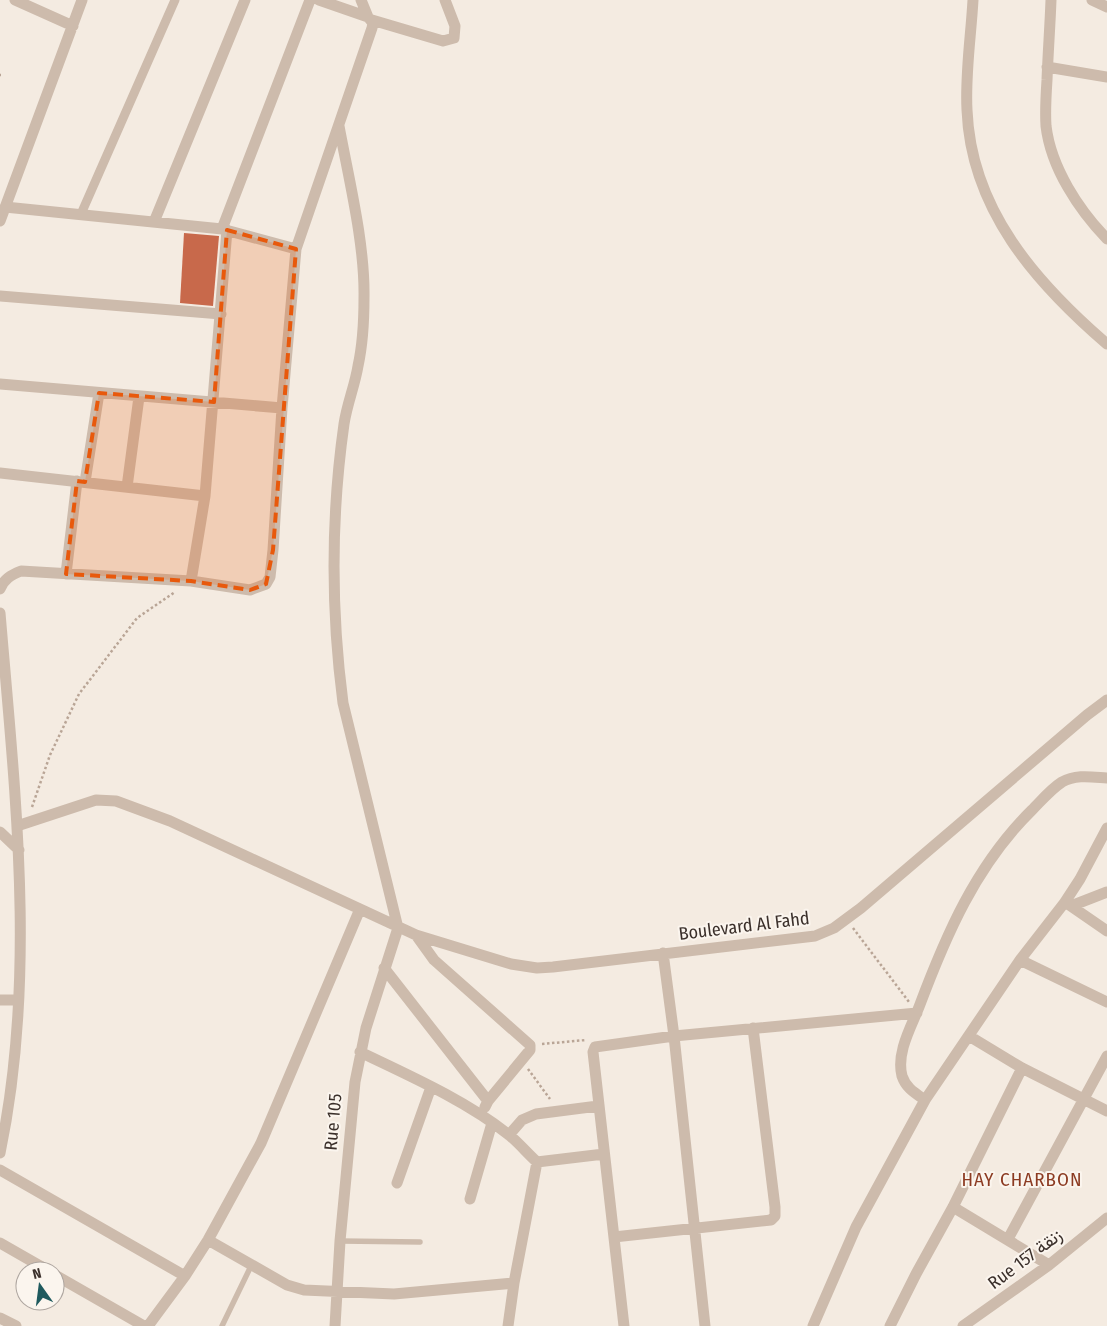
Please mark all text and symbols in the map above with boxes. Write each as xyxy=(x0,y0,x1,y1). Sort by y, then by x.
street label: Boulevard Al Fahd xyxy=(677,907,811,945)
street label: Rue 105 xyxy=(320,1093,346,1151)
district label: HAY CHARBON xyxy=(962,1168,1082,1191)
street label: Rue 157 زنقة xyxy=(984,1224,1066,1294)
north arrow xyxy=(15,1261,65,1311)
text: N xyxy=(31,1265,43,1283)

